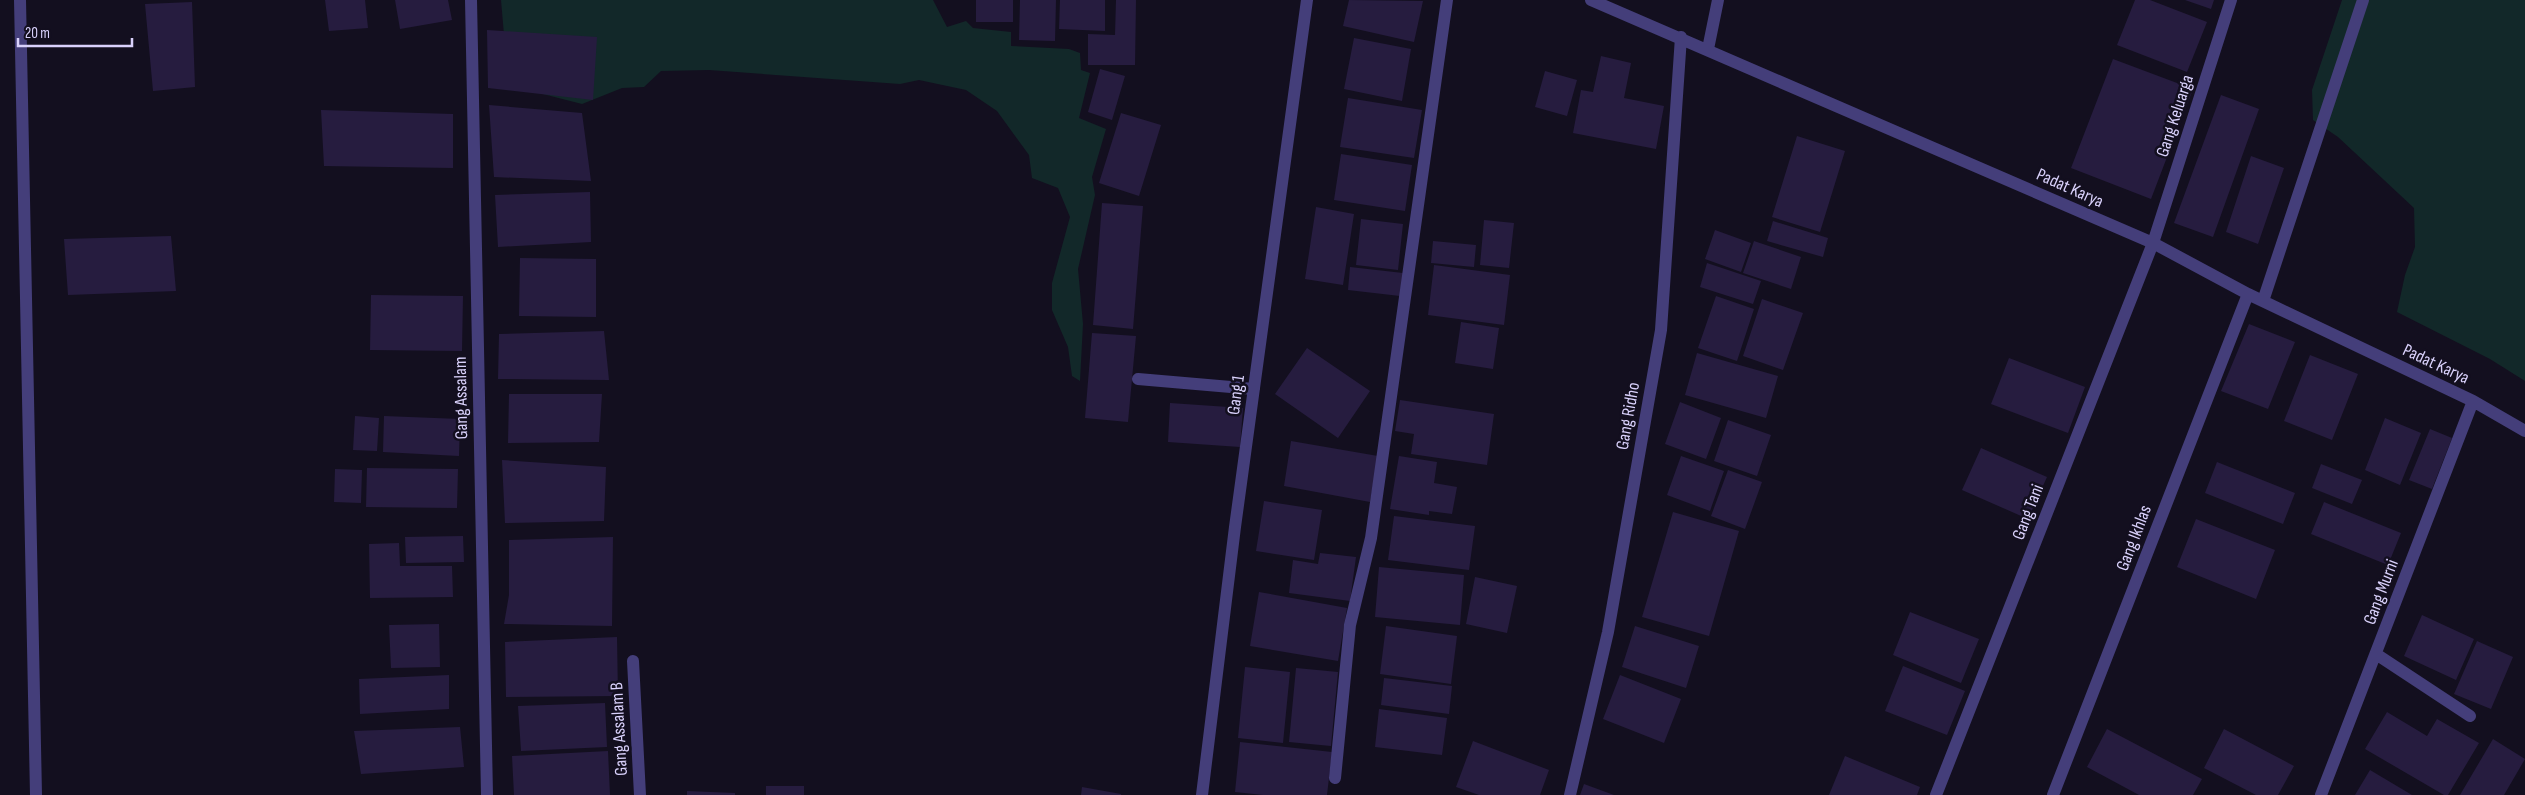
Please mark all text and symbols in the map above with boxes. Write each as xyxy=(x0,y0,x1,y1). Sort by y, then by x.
scale bar xyxy=(18,15,131,47)
text: 20 m xyxy=(25,24,50,43)
street label: Gang Keluarga xyxy=(2152,72,2198,160)
street label: Padat Karya xyxy=(2033,164,2107,212)
street label: Padat Karya xyxy=(2399,339,2473,389)
street label: Gang Assalam xyxy=(450,356,472,440)
street label: Gang 1 xyxy=(1223,373,1249,416)
street label: Gang Ridho xyxy=(1612,381,1644,451)
street label: Gang Tani xyxy=(2008,481,2048,543)
street label: Gang Ikhlas xyxy=(2112,502,2156,574)
street label: Gang Murni xyxy=(2359,556,2403,628)
street label: Gang Assalam B xyxy=(606,682,632,776)

